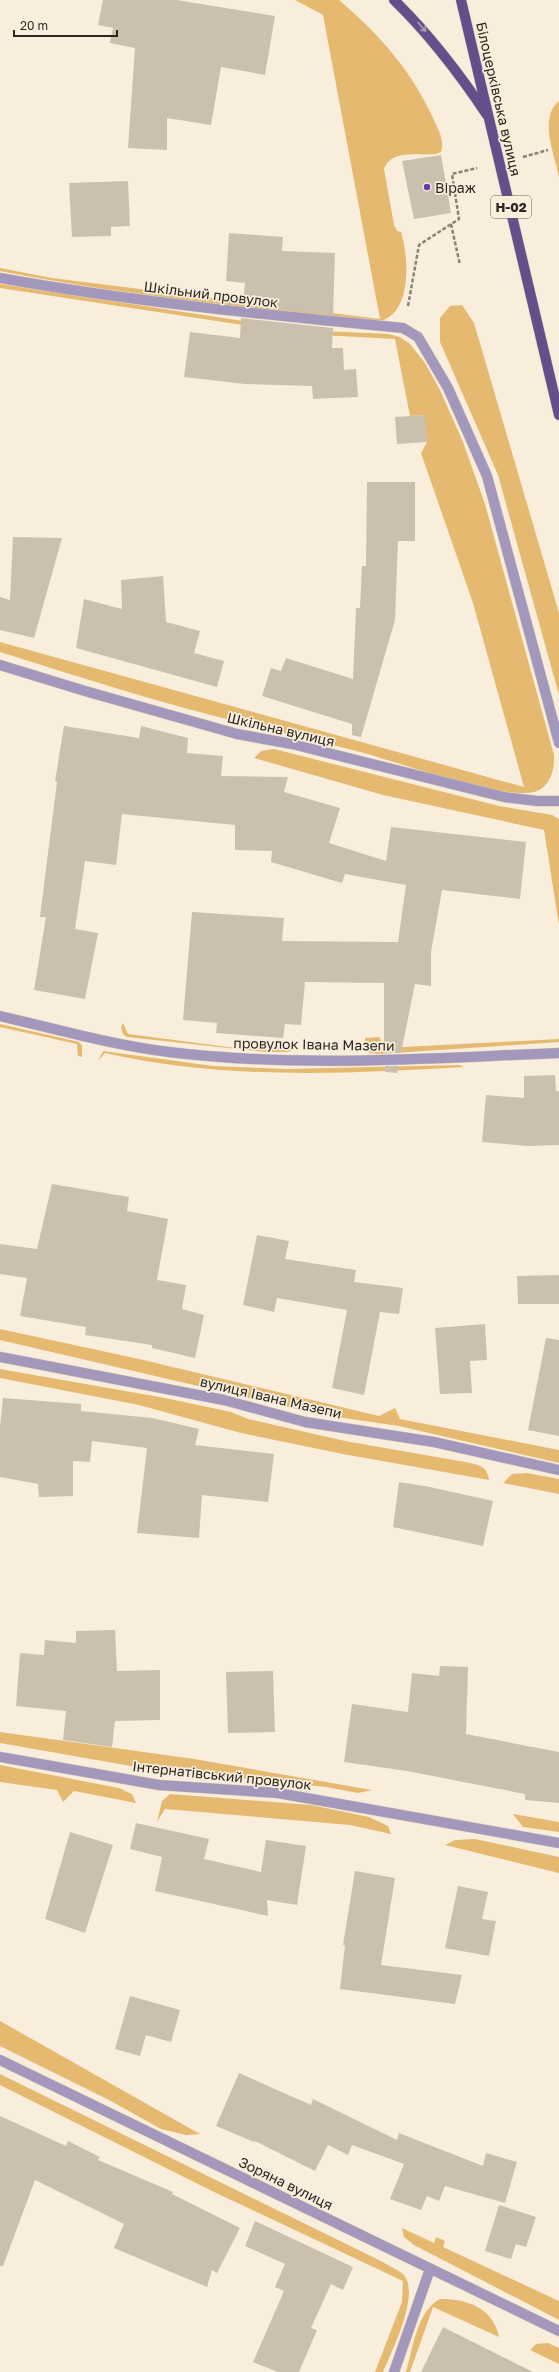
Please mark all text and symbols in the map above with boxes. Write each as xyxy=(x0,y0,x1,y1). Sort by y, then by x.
scale bar xyxy=(14,12,117,38)
text: 20 m xyxy=(20,18,48,33)
street label: Білоцерківська вулиця xyxy=(473,20,525,178)
one-way arrow xyxy=(417,22,426,33)
place label: Віраж xyxy=(435,179,476,196)
marker: Віраж xyxy=(422,182,432,192)
road number: Н-02 xyxy=(491,196,531,218)
street label: Шкільний провулок xyxy=(143,277,279,311)
street label: Шкільна вулиця xyxy=(226,708,336,750)
street label: провулок Івана Мазепи xyxy=(233,1034,395,1054)
street label: вулиця Івана Мазепи xyxy=(199,1372,343,1422)
street label: Інтернатівський провулок xyxy=(132,1757,312,1793)
street label: Зоряна вулиця xyxy=(236,2153,336,2213)

